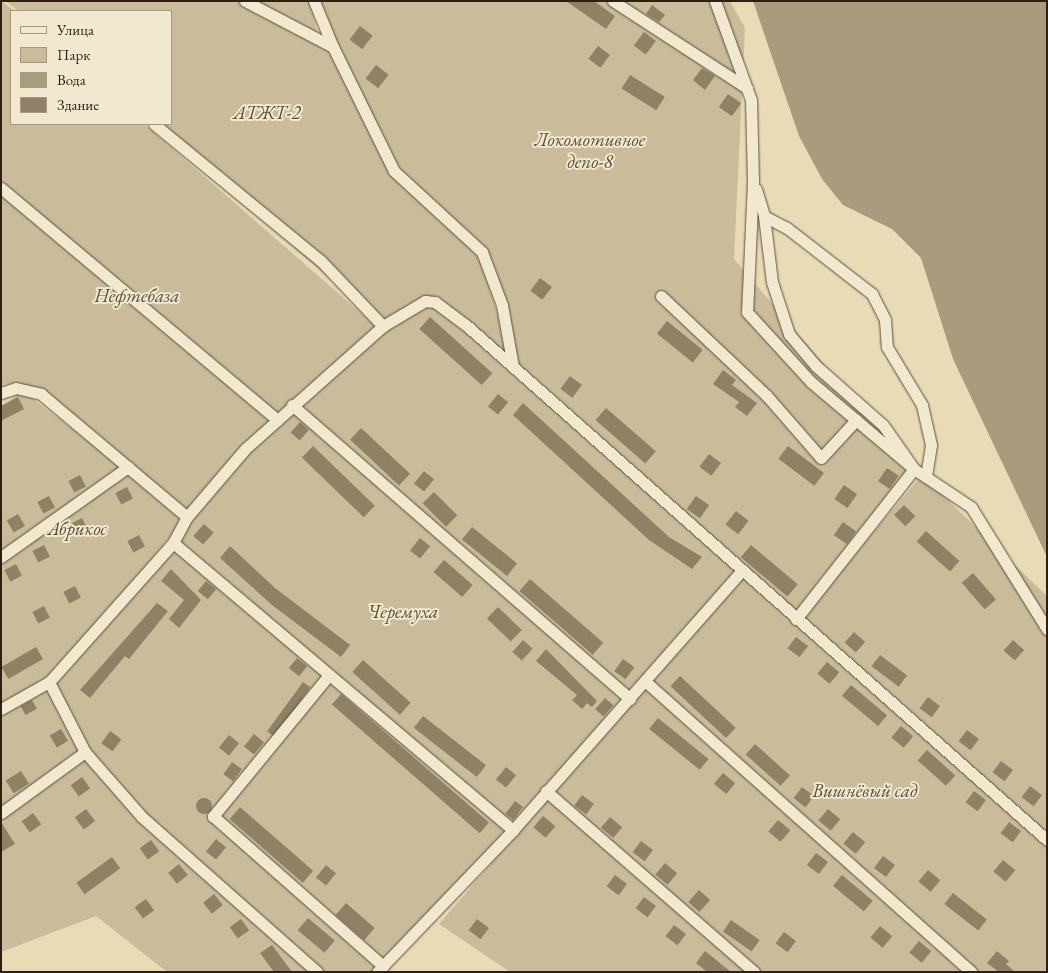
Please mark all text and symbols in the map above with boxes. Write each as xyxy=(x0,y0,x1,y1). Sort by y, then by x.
legend xyxy=(10,10,172,125)
text: Улица xyxy=(57,20,94,39)
text: Парк xyxy=(57,45,90,64)
text: Вода xyxy=(57,70,86,89)
text: Здание xyxy=(57,95,99,114)
park label: АТЖТ-2 xyxy=(233,102,301,124)
park label: Локомотивное депо-8 xyxy=(535,129,645,173)
park label: Нефтебаза xyxy=(94,285,180,307)
park label: Абрикос xyxy=(47,518,107,540)
park label: Черемуха xyxy=(368,601,438,623)
park label: Вишнёвый сад xyxy=(812,780,918,802)

